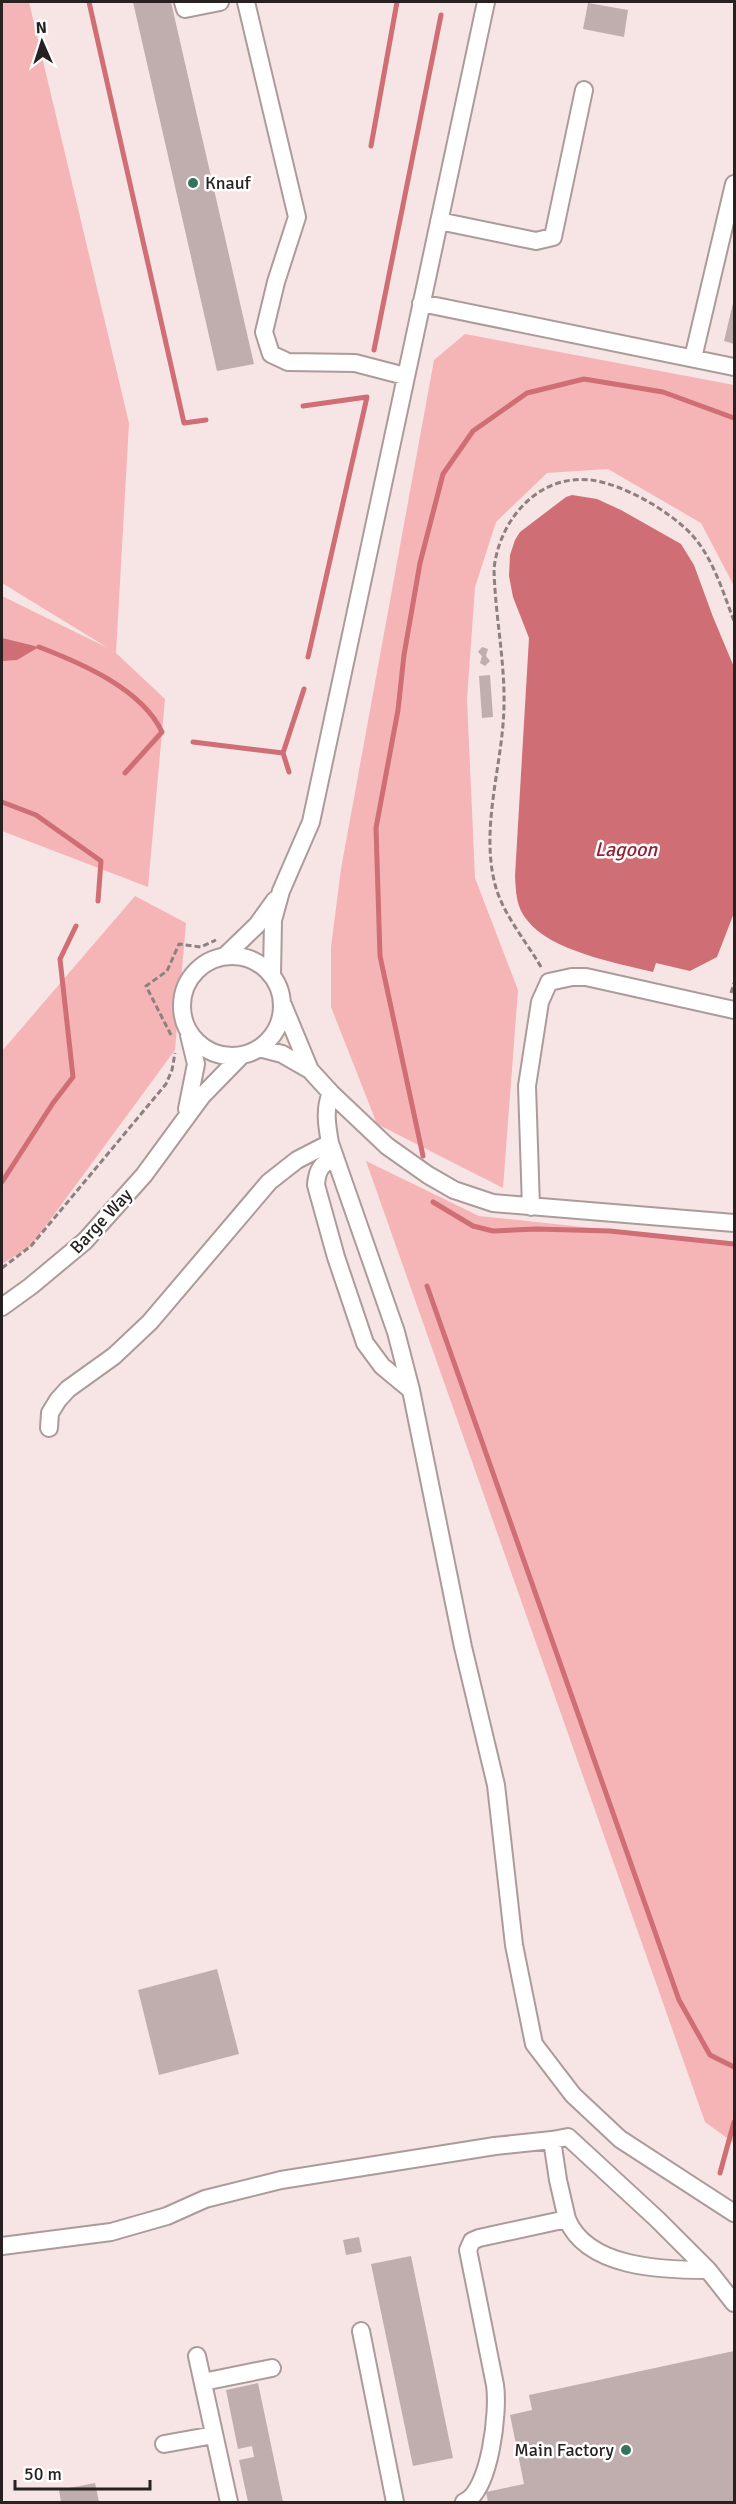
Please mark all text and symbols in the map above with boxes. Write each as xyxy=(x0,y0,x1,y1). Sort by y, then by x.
north arrow xyxy=(12,12,72,72)
text: N xyxy=(35,18,47,38)
place label: Knauf xyxy=(205,172,252,194)
marker: Knauf xyxy=(186,176,200,190)
water label: Lagoon xyxy=(595,837,658,862)
street label: Barge Way xyxy=(65,1183,137,1258)
place label: Main Factory xyxy=(514,2439,615,2461)
marker: Main Factory xyxy=(619,2443,633,2457)
scale bar xyxy=(15,2453,150,2491)
text: 50 m xyxy=(24,2463,62,2485)

